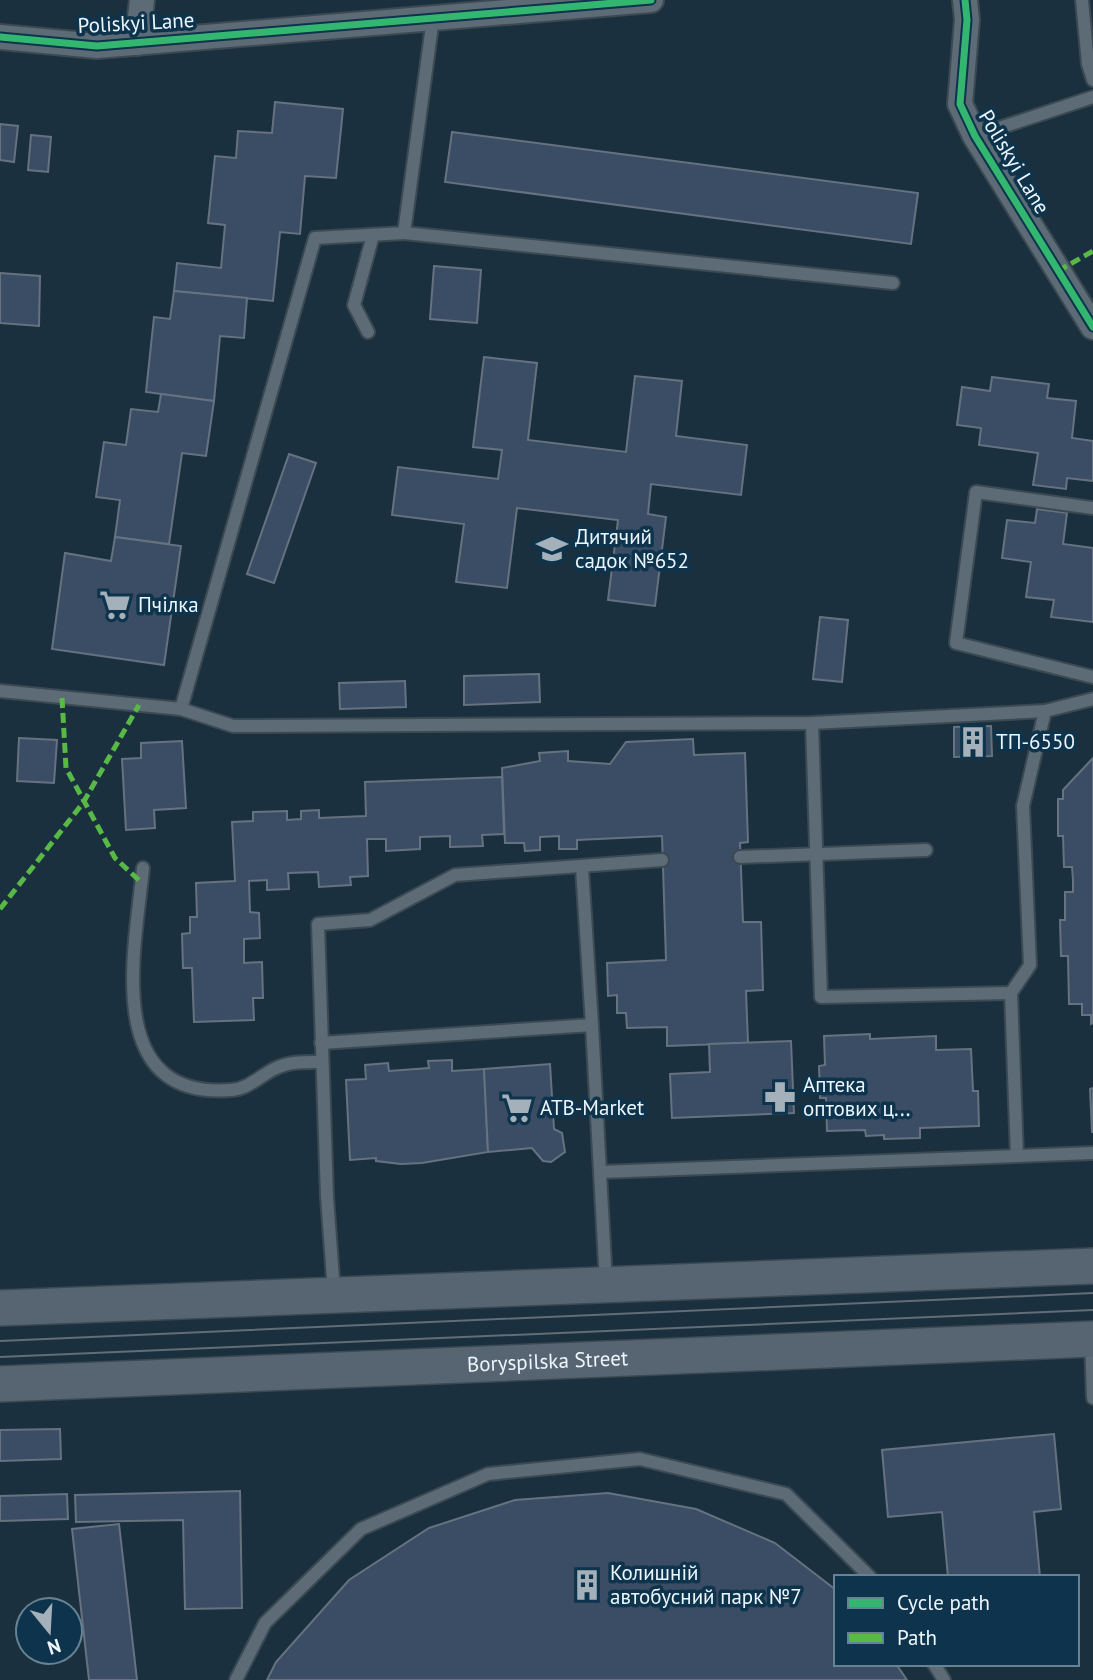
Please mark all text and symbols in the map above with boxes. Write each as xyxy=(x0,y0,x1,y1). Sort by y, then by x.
street label: Poliskyi Lane xyxy=(77,6,195,39)
street label: Poliskyi Lane xyxy=(973,105,1056,219)
place label: Дитячий садок №652 xyxy=(575,523,689,574)
school or university icon: Дитячий садок №652 xyxy=(535,532,569,566)
supermarket icon: Пчілка xyxy=(98,588,132,622)
place label: Пчілка xyxy=(138,591,199,618)
building icon: ТП-6550 xyxy=(956,725,990,759)
place label: ТП-6550 xyxy=(996,728,1075,755)
place label: Аптека оптових ц... xyxy=(803,1071,910,1122)
pharmacy icon: Аптека оптових ц... xyxy=(763,1080,797,1114)
supermarket icon: ATB-Market xyxy=(500,1091,534,1125)
place label: ATB-Market xyxy=(540,1094,644,1121)
street label: Boryspilska Street xyxy=(466,1344,629,1378)
place label: Колишній автобусний парк №7 xyxy=(610,1559,802,1610)
building icon: Колишній автобусний парк №7 xyxy=(570,1568,604,1602)
legend xyxy=(834,1575,1079,1666)
text: Cycle path xyxy=(897,1589,990,1616)
north arrow xyxy=(14,1596,84,1666)
text: Path xyxy=(897,1624,937,1651)
text: N xyxy=(45,1634,64,1661)

